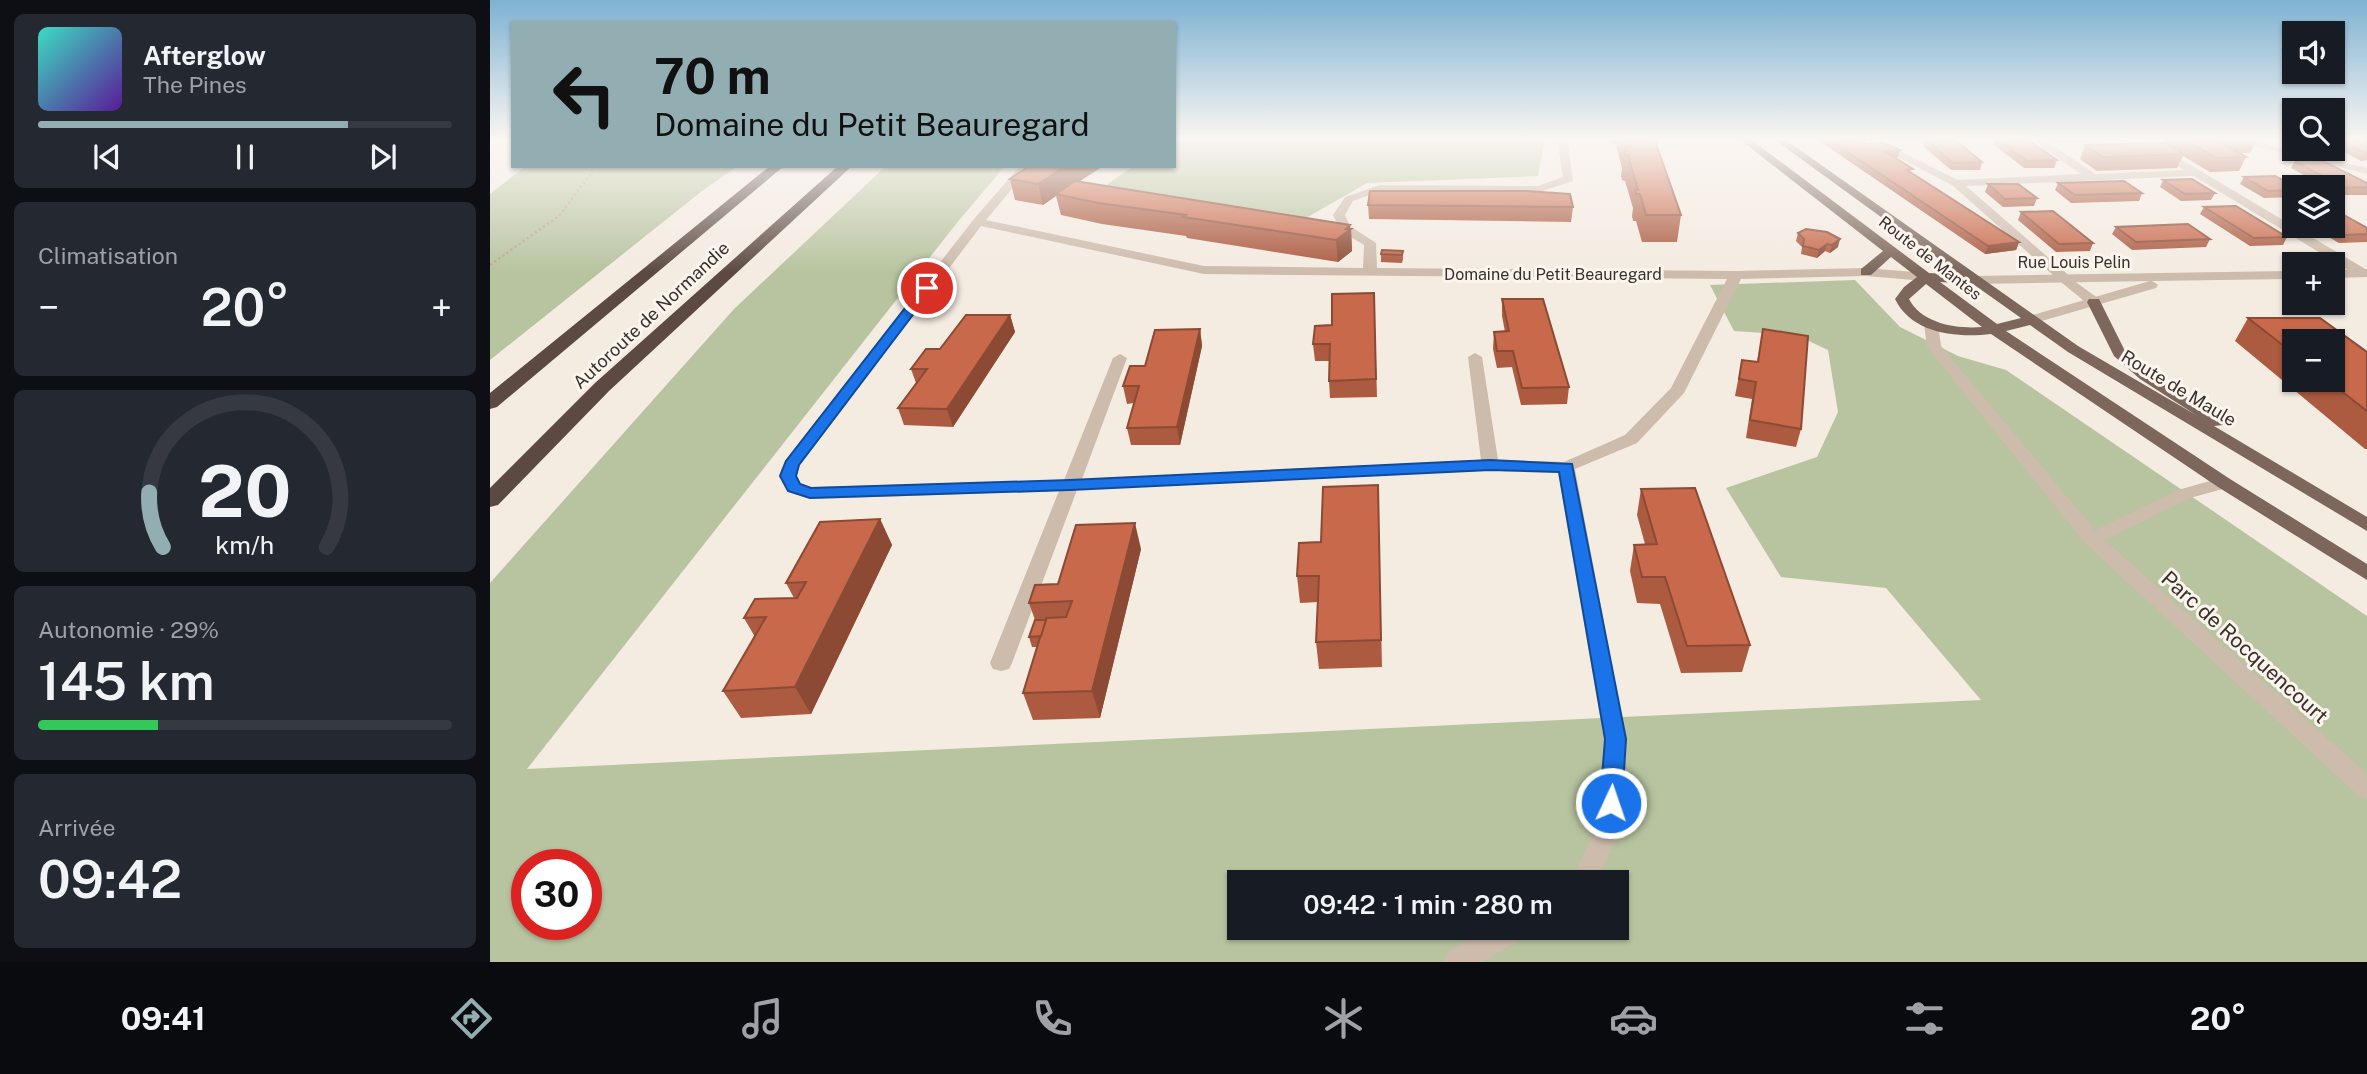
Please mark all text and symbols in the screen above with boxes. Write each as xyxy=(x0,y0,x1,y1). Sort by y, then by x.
map controls xyxy=(2282,21,2345,392)
button: sound xyxy=(2282,21,2345,84)
text: Afterglow xyxy=(143,40,266,71)
text: 70 m xyxy=(654,47,771,105)
icon: left xyxy=(539,49,630,140)
text: The Pines xyxy=(143,71,247,98)
button: search xyxy=(2282,98,2345,161)
text: Domaine du Petit Beauregard xyxy=(654,106,1090,143)
icon: previous xyxy=(88,138,126,176)
icon: pause xyxy=(226,138,264,176)
icon: next xyxy=(364,138,402,176)
button: layers xyxy=(2282,175,2345,238)
street label: Route de Mantes xyxy=(1875,212,1985,304)
street label: Autoroute de Normandie xyxy=(569,237,733,393)
text: Climatisation xyxy=(38,242,178,269)
button: + xyxy=(2282,252,2345,315)
street label: Rue Louis Pelin xyxy=(2017,253,2131,272)
pin xyxy=(897,258,957,318)
street label: Domaine du Petit Beauregard xyxy=(1444,265,1662,284)
icon: arrive xyxy=(908,269,946,307)
text: 20° xyxy=(200,277,290,338)
text: − xyxy=(38,285,59,330)
text: + xyxy=(431,285,452,330)
button: − xyxy=(2282,329,2345,392)
street label: Route de Maule xyxy=(2118,345,2240,431)
text: 20 xyxy=(198,448,292,533)
text: km/h xyxy=(216,530,274,560)
street label: Parc de Rocquencourt xyxy=(2156,566,2334,728)
text: Autonomie · 29% xyxy=(38,616,219,643)
text: 145 km xyxy=(38,651,215,712)
position arrow xyxy=(1574,766,1648,840)
text: Arrivée xyxy=(38,814,115,841)
text: 09:42 xyxy=(38,849,182,910)
speed limit sign: 30 xyxy=(511,849,602,940)
text: 09:42 · 1 min · 280 m xyxy=(1303,889,1553,920)
icon: directions xyxy=(447,994,496,1043)
icon: music xyxy=(738,994,787,1043)
icon: phone xyxy=(1028,994,1077,1043)
icon: climate xyxy=(1319,994,1368,1043)
icon: car xyxy=(1609,994,1658,1043)
icon: filters xyxy=(1900,994,1949,1043)
text: 09:41 xyxy=(121,1000,206,1037)
text: 20° xyxy=(2190,1000,2246,1037)

